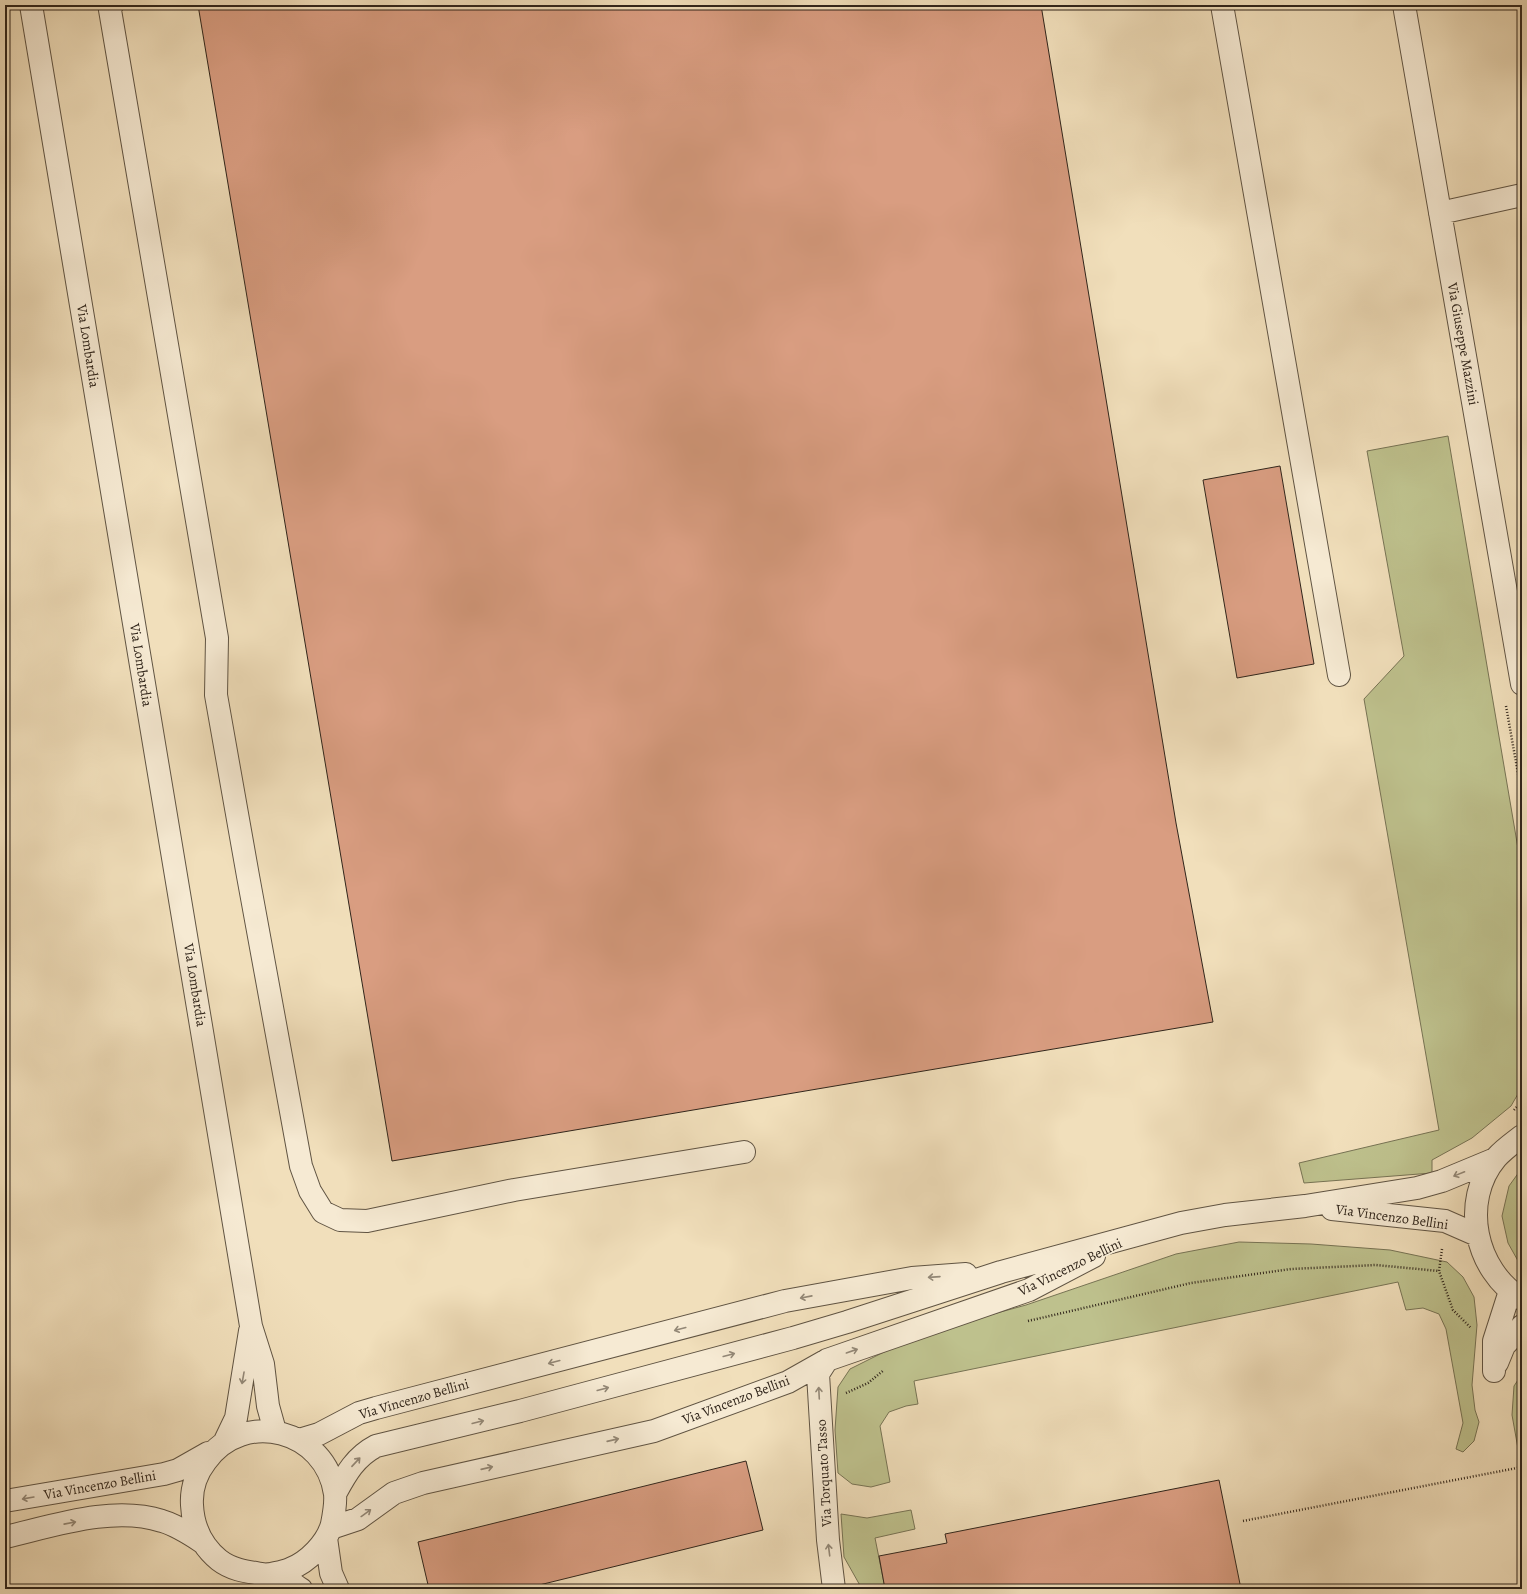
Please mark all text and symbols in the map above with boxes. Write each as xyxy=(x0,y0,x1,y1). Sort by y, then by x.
street label: Via Giuseppe Mazzini xyxy=(1443,280,1483,407)
street label: Via Lombardia xyxy=(72,302,104,389)
street label: Via Lombardia xyxy=(125,621,157,708)
street label: Via Lombardia xyxy=(179,941,211,1028)
one-way arrow xyxy=(1454,1171,1466,1178)
street label: Via Vincenzo Bellini xyxy=(1333,1200,1450,1234)
street label: Via Vincenzo Bellini xyxy=(1014,1234,1125,1301)
one-way arrow xyxy=(928,1273,941,1280)
one-way arrow xyxy=(800,1294,813,1302)
one-way arrow xyxy=(674,1326,687,1333)
one-way arrow xyxy=(846,1347,859,1354)
one-way arrow xyxy=(722,1351,735,1358)
one-way arrow xyxy=(548,1358,561,1366)
one-way arrow xyxy=(239,1371,247,1384)
street label: Via Vincenzo Bellini xyxy=(679,1371,792,1430)
street label: Via Vincenzo Bellini xyxy=(356,1374,471,1424)
one-way arrow xyxy=(597,1385,610,1393)
one-way arrow xyxy=(816,1387,823,1400)
one-way arrow xyxy=(471,1418,484,1426)
street label: Via Torquato Tasso xyxy=(812,1419,836,1528)
one-way arrow xyxy=(607,1436,620,1444)
one-way arrow xyxy=(351,1457,360,1467)
one-way arrow xyxy=(480,1464,493,1472)
street label: Via Vincenzo Bellini xyxy=(41,1466,158,1504)
one-way arrow xyxy=(21,1494,34,1502)
one-way arrow xyxy=(361,1509,372,1517)
one-way arrow xyxy=(63,1518,76,1526)
one-way arrow xyxy=(825,1544,833,1557)

